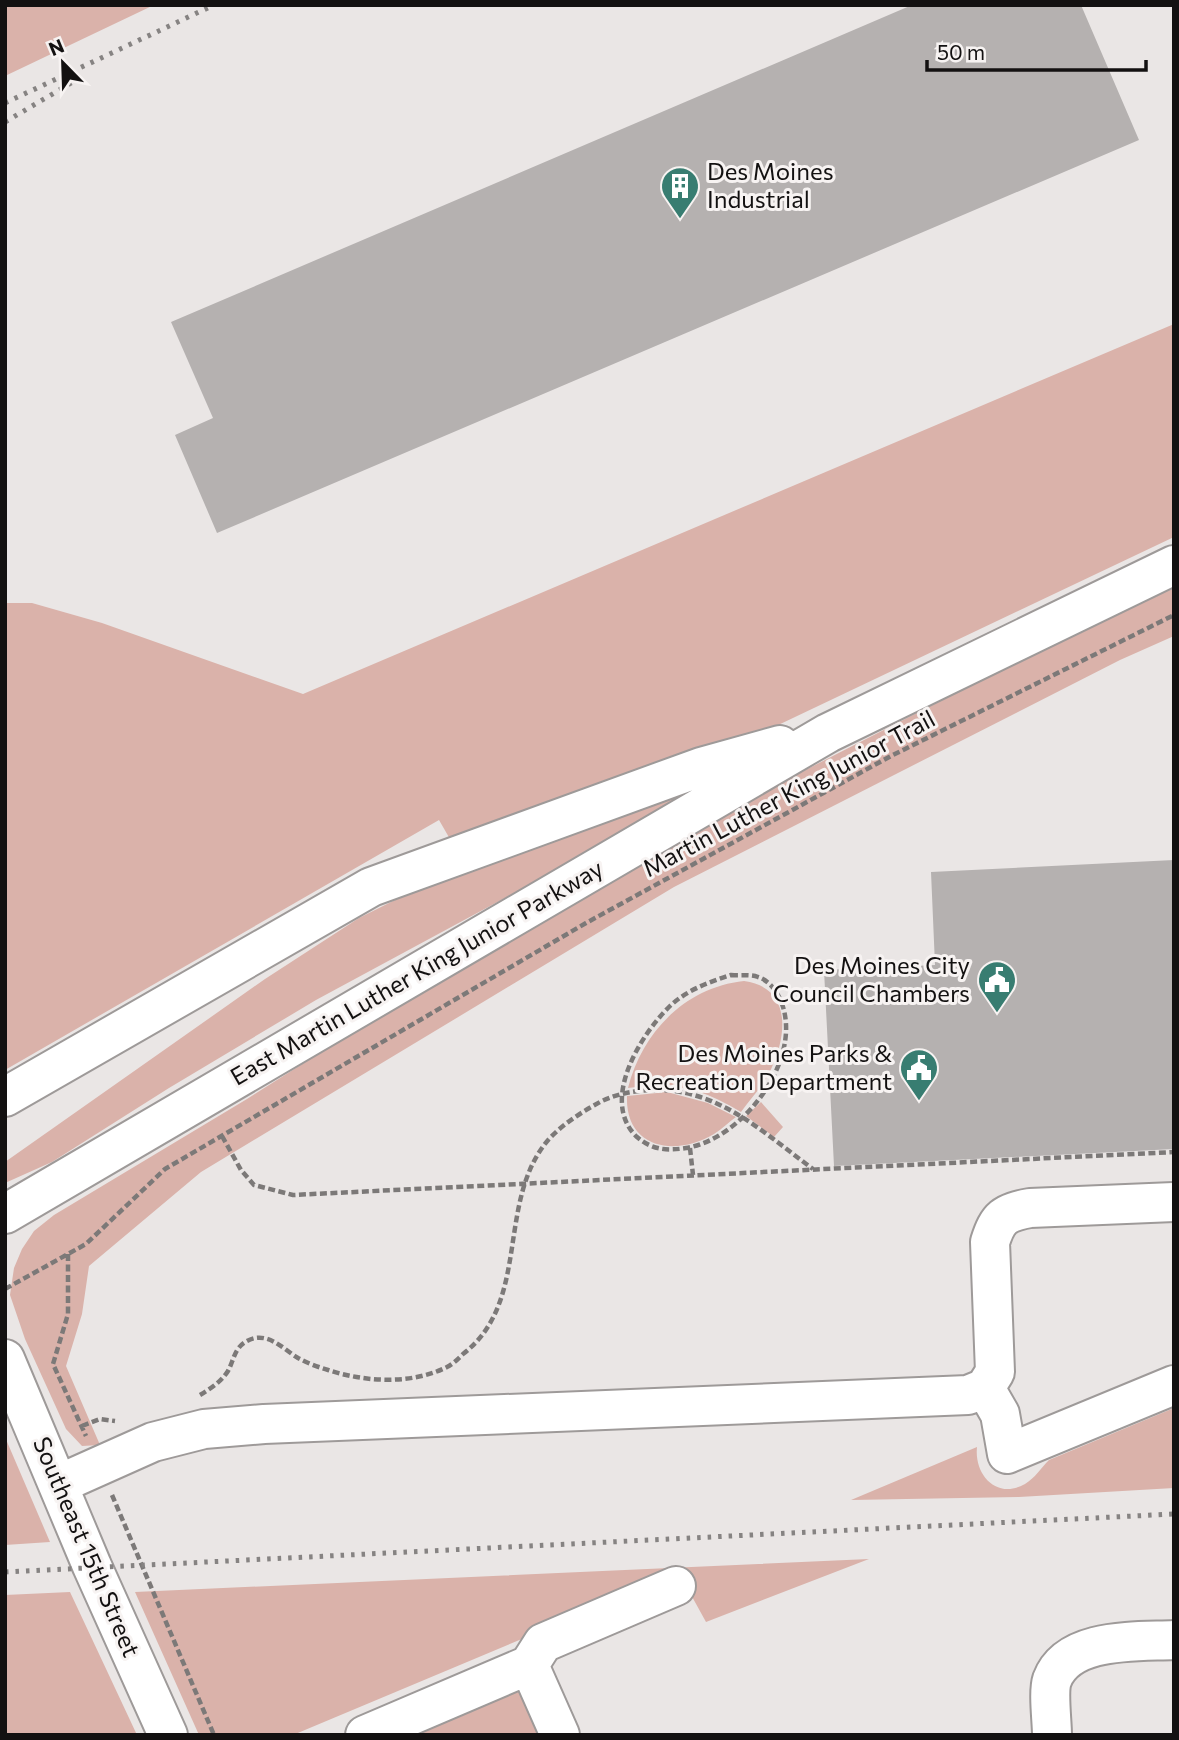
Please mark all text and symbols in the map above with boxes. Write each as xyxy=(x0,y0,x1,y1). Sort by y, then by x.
north arrow xyxy=(28,28,98,98)
scale bar xyxy=(927,28,1146,72)
text: N xyxy=(45,34,67,60)
text: 50 m xyxy=(937,39,985,64)
place label: Des Moines Industrial xyxy=(707,156,834,213)
building icon: Des Moines Industrial xyxy=(659,165,701,220)
street label: Martin Luther King Junior Trail xyxy=(637,703,939,882)
street label: East Martin Luther King Junior Parkway xyxy=(225,853,608,1091)
place label: Des Moines City Council Chambers xyxy=(773,950,970,1007)
public building icon: Des Moines City Council Chambers xyxy=(976,959,1018,1014)
place label: Des Moines Parks & Recreation Department xyxy=(635,1038,892,1095)
public building icon: Des Moines Parks & Recreation Department xyxy=(898,1047,940,1102)
street label: Southeast 15th Street xyxy=(28,1432,147,1661)

